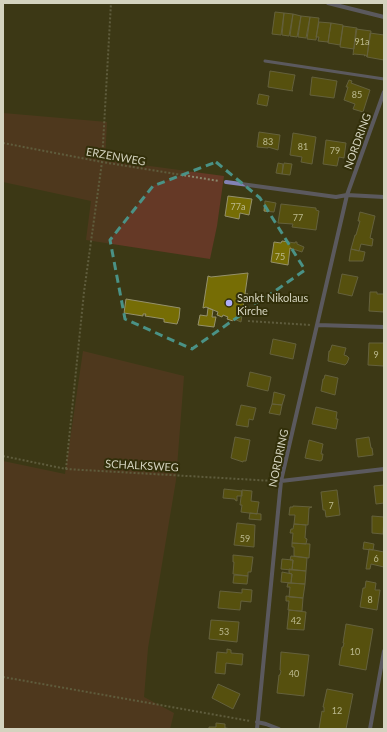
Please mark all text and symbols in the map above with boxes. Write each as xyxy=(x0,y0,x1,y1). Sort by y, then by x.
house number: 91a xyxy=(355,36,369,47)
house number: 85 xyxy=(352,89,362,100)
street label: NORDRING xyxy=(341,111,373,171)
house number: 83 xyxy=(263,136,273,147)
house number: 81 xyxy=(298,141,308,152)
street label: ERZENWEG xyxy=(85,144,147,168)
house number: 79 xyxy=(330,145,340,156)
house number: 77a xyxy=(231,201,245,212)
house number: 77 xyxy=(293,212,303,223)
house number: 75 xyxy=(275,251,285,262)
place label: Sankt Nikolaus Kirche xyxy=(237,291,309,317)
marker: Sankt Nikolaus Kirche xyxy=(224,298,234,308)
house number: 9 xyxy=(373,349,379,360)
street label: NORDRING xyxy=(266,428,290,488)
street label: SCHALKSWEG xyxy=(105,457,179,473)
house number: 7 xyxy=(328,500,334,511)
house number: 59 xyxy=(240,533,250,544)
house number: 6 xyxy=(373,553,379,564)
house number: 8 xyxy=(367,594,373,605)
house number: 42 xyxy=(291,615,301,626)
house number: 53 xyxy=(219,626,229,637)
house number: 10 xyxy=(350,646,360,657)
house number: 40 xyxy=(289,668,299,679)
house number: 12 xyxy=(332,705,342,716)

